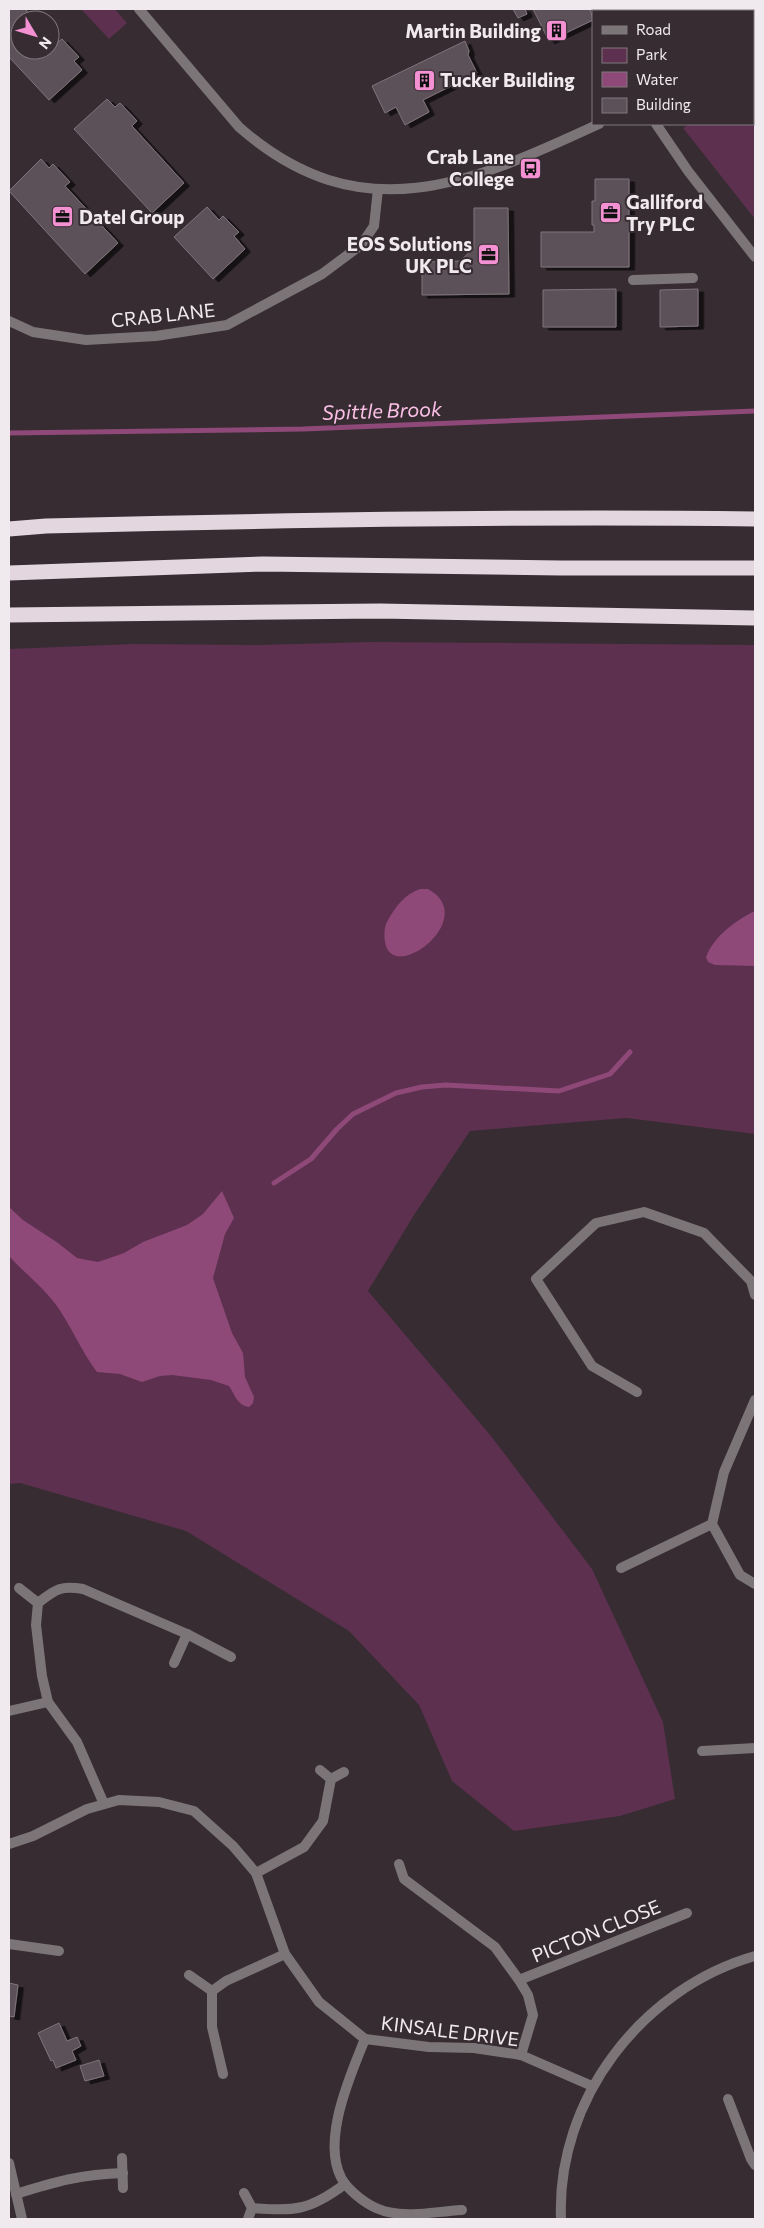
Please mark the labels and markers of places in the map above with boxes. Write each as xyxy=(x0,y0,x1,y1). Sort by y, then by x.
place label: Martin Building xyxy=(405,19,542,42)
building icon: Martin Building xyxy=(545,19,569,43)
building icon: Tucker Building xyxy=(412,68,436,92)
place label: Tucker Building xyxy=(440,68,575,91)
place label: Crab Lane College xyxy=(426,145,514,190)
bus stop icon: Crab Lane College xyxy=(518,156,542,180)
place label: Galliford Try PLC xyxy=(626,190,703,235)
office icon: Galliford Try PLC xyxy=(598,201,622,225)
office icon: Datel Group xyxy=(51,205,75,229)
place label: Datel Group xyxy=(79,205,185,228)
place label: EOS Solutions UK PLC xyxy=(347,232,472,277)
office icon: EOS Solutions UK PLC xyxy=(476,243,500,267)

